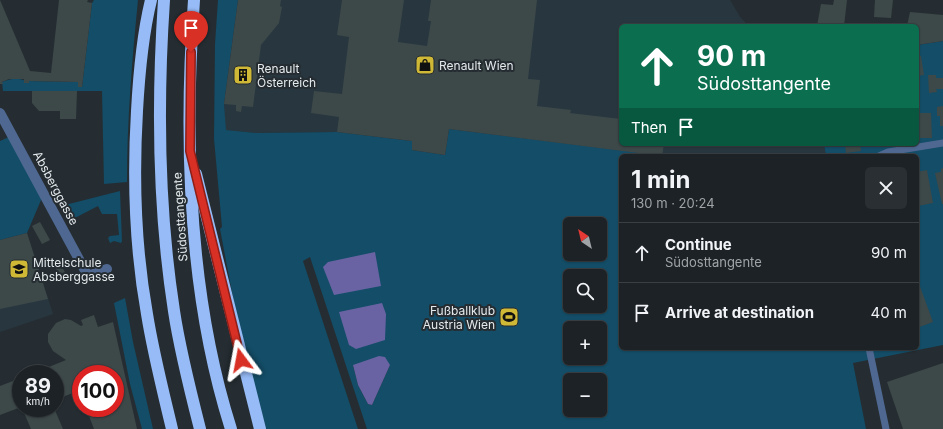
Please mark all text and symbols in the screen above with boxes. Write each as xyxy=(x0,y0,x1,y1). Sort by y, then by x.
pin xyxy=(174,11,208,52)
icon: arrive xyxy=(180,17,202,39)
text: 90 m xyxy=(697,39,766,73)
icon: ahead xyxy=(631,40,683,92)
shop icon: Renault Wien xyxy=(414,54,436,76)
place label: Renault Wien xyxy=(439,58,514,73)
place label: Renault Österreich xyxy=(257,61,316,90)
building icon: Renault Österreich xyxy=(232,64,254,86)
text: Südosttangente xyxy=(697,73,831,94)
icon: arrive xyxy=(675,116,697,138)
text: Then xyxy=(631,118,667,137)
street label: Absberggasse xyxy=(30,148,82,228)
text: 1 min xyxy=(631,165,690,194)
button: close xyxy=(865,167,907,209)
street label: Südosttangente xyxy=(169,172,191,262)
text: 130 m · 20:24 xyxy=(631,195,715,211)
north arrow xyxy=(563,217,607,261)
map controls xyxy=(563,217,607,417)
text: Continue xyxy=(665,235,732,254)
icon: ahead xyxy=(631,242,653,264)
text: 90 m xyxy=(871,243,907,262)
text: Südosttangente xyxy=(665,254,762,270)
place label: Mittelschule Absberggasse xyxy=(33,255,115,284)
school or university icon: Mittelschule Absberggasse xyxy=(8,258,30,280)
button: search xyxy=(563,269,607,313)
icon: arrive xyxy=(631,302,653,324)
place label: Fußballklub Austria Wien xyxy=(423,303,495,332)
text: Arrive at destination xyxy=(665,303,814,322)
text: 40 m xyxy=(870,303,907,322)
sports icon: Fußballklub Austria Wien xyxy=(498,306,520,328)
button: + xyxy=(563,321,607,365)
position arrow xyxy=(220,339,262,381)
speed limit sign: 100 xyxy=(72,365,124,417)
button: − xyxy=(563,373,607,417)
text: 89 xyxy=(25,374,51,398)
text: km/h xyxy=(26,395,50,407)

